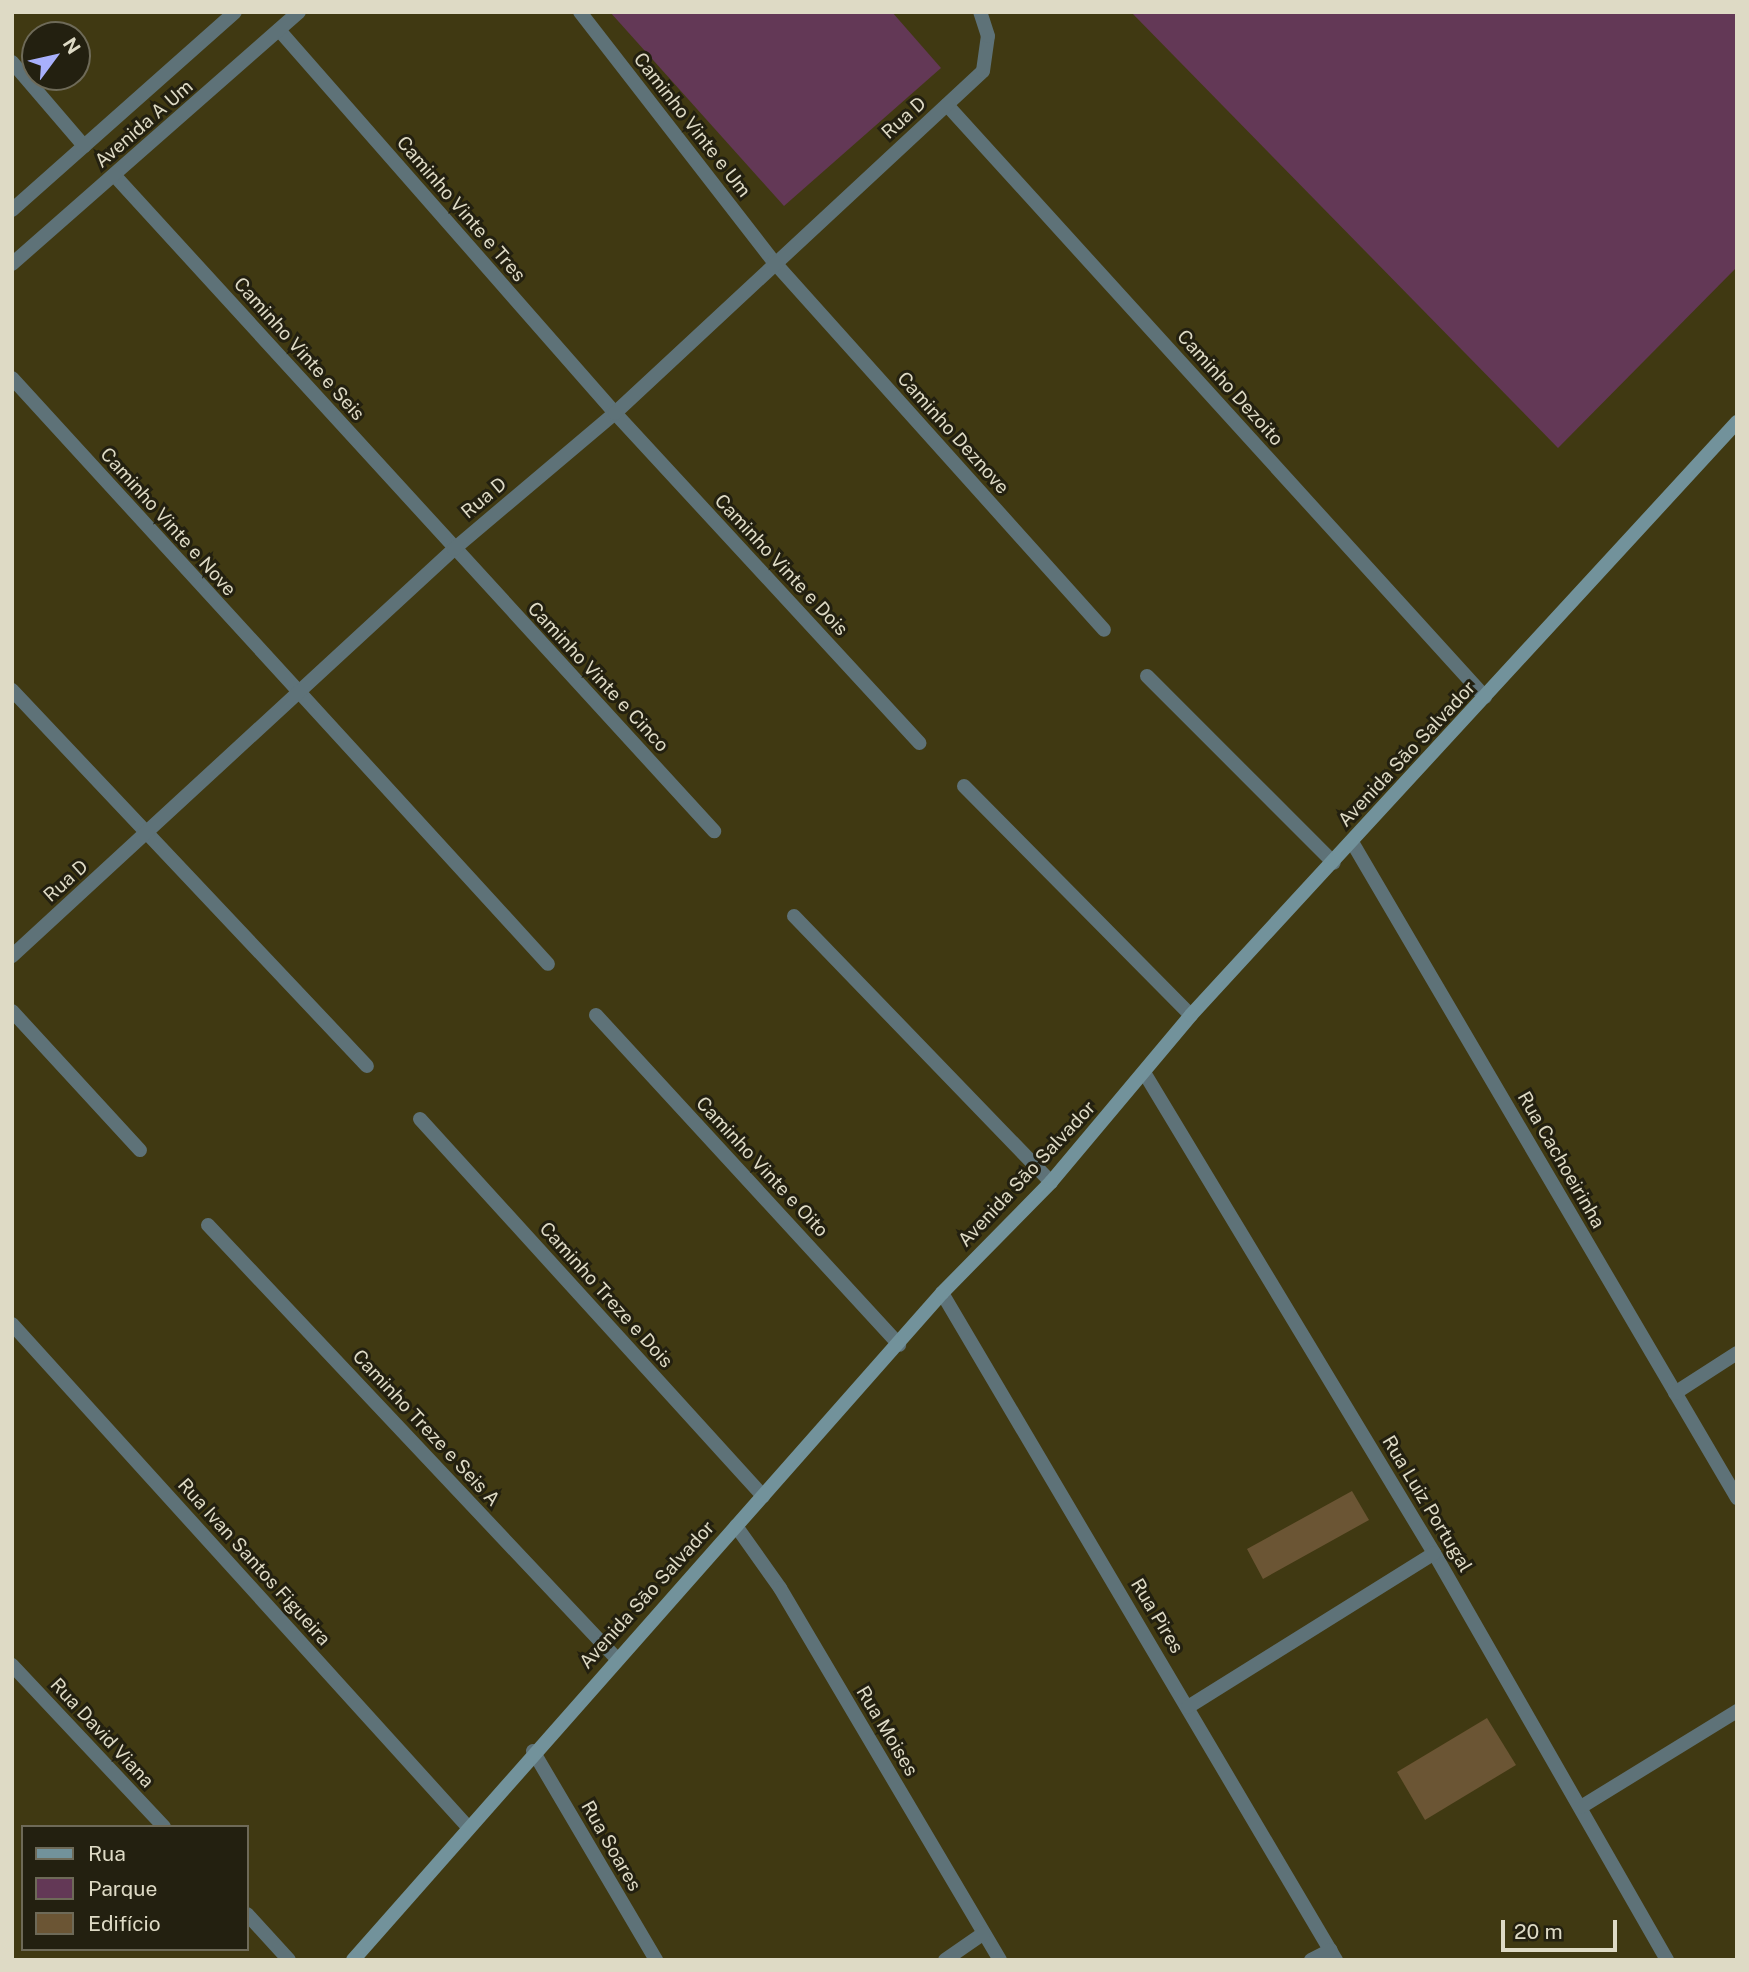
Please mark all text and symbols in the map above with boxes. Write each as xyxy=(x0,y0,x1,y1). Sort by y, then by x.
north arrow xyxy=(21,21,91,91)
text: N xyxy=(59,33,85,58)
street label: Caminho Vinte e Um xyxy=(628,48,756,202)
street label: Avenida A Um xyxy=(90,75,198,173)
street label: Rua D xyxy=(877,92,931,144)
street label: Caminho Vinte e Tres xyxy=(391,131,531,287)
street label: Caminho Vinte e Seis xyxy=(228,272,370,426)
street label: Caminho Dezoito xyxy=(1172,325,1288,451)
street label: Caminho Deznove xyxy=(892,367,1014,499)
street label: Caminho Vinte e Nove xyxy=(95,443,241,601)
street label: Rua D xyxy=(457,473,511,523)
street label: Caminho Vinte e Dois xyxy=(709,489,853,641)
street label: Caminho Vinte e Cinco xyxy=(522,597,674,757)
street label: Avenida São Salvador xyxy=(1334,676,1480,832)
street label: Rua D xyxy=(39,855,93,907)
street label: Rua Cachoeirinha xyxy=(1513,1087,1609,1233)
street label: Caminho Vinte e Oito xyxy=(691,1092,833,1242)
street label: Avenida São Salvador xyxy=(954,1096,1100,1252)
street label: Caminho Treze e Dois xyxy=(534,1217,678,1373)
street label: Caminho Treze e Seis A xyxy=(347,1345,505,1511)
street label: Rua Luiz Portugal xyxy=(1377,1432,1477,1576)
street label: Rua Ivan Santos Figueira xyxy=(173,1474,335,1650)
street label: Avenida São Salvador xyxy=(575,1516,719,1674)
street label: Rua Pires xyxy=(1126,1574,1188,1658)
street label: Rua David Viana xyxy=(45,1673,159,1793)
street label: Rua Moises xyxy=(851,1682,923,1780)
street label: Rua Soares xyxy=(576,1797,646,1895)
legend xyxy=(21,1825,248,1951)
text: Rua xyxy=(88,1841,126,1866)
text: Parque xyxy=(88,1876,157,1901)
scale bar xyxy=(1504,1906,1620,1950)
text: Edifício xyxy=(88,1911,161,1936)
text: 20 m xyxy=(1514,1919,1563,1944)

